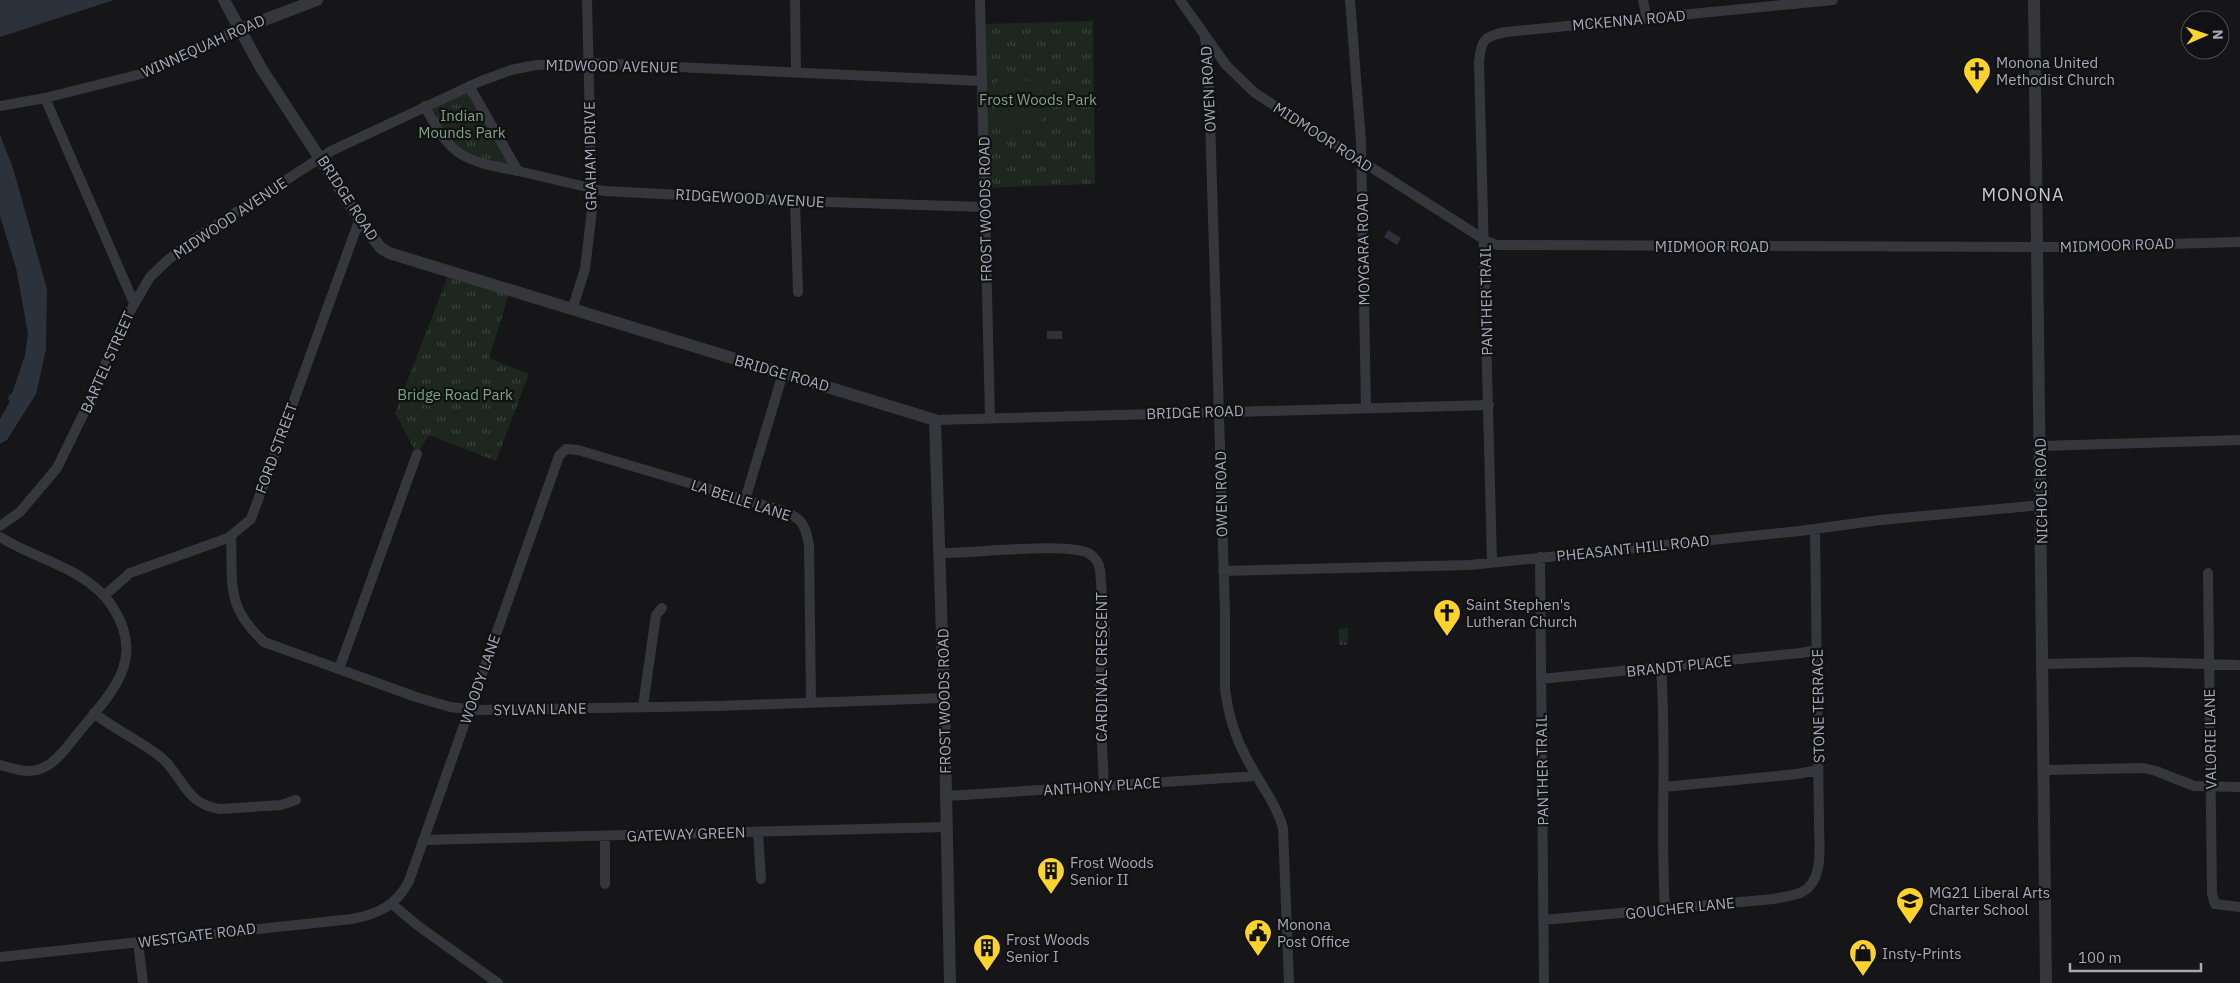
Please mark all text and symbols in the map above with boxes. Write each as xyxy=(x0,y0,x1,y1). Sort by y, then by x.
street label: MCKENNA ROAD xyxy=(1572,6,1686,34)
street label: WINNEQUAH ROAD xyxy=(138,10,268,82)
north arrow xyxy=(2180,10,2230,60)
text: N xyxy=(2209,29,2227,40)
street label: OWEN ROAD xyxy=(1196,45,1220,133)
place label: Monona United Methodist Church xyxy=(1996,53,2115,89)
street label: MIDWOOD AVENUE xyxy=(545,55,679,77)
church icon: Monona United Methodist Church xyxy=(1962,56,1992,95)
park label: Frost Woods Park xyxy=(979,90,1097,109)
street label: MIDMOOR ROAD xyxy=(1270,98,1376,176)
street label: GRAHAM DRIVE xyxy=(580,101,600,211)
park label: Indian Mounds Park xyxy=(418,106,506,142)
street label: FROST WOODS ROAD xyxy=(974,136,996,282)
street label: BRIDGE ROAD xyxy=(313,152,383,244)
street label: MIDWOOD AVENUE xyxy=(170,173,290,263)
district label: MONONA xyxy=(1981,183,2065,206)
street label: RIDGEWOOD AVENUE xyxy=(675,185,825,211)
street label: MOYGARA ROAD xyxy=(1353,192,1373,306)
street label: MIDMOOR ROAD xyxy=(2060,234,2174,256)
street label: MIDMOOR ROAD xyxy=(1655,237,1769,256)
street label: PANTHER TRAIL xyxy=(1476,244,1496,356)
street label: BARTEL STREET xyxy=(76,308,138,416)
street label: BRIDGE ROAD xyxy=(732,350,832,396)
park label: Bridge Road Park xyxy=(397,385,513,404)
street label: FORD STREET xyxy=(251,400,301,496)
street label: BRIDGE ROAD xyxy=(1146,401,1244,423)
street label: NICHOLS ROAD xyxy=(2031,438,2051,544)
street label: OWEN ROAD xyxy=(1211,451,1231,537)
street label: LA BELLE LANE xyxy=(689,475,793,525)
street label: PHEASANT HILL ROAD xyxy=(1556,531,1710,565)
street label: CARDINAL CRESCENT xyxy=(1092,592,1111,742)
place label: Saint Stephen's Lutheran Church xyxy=(1466,595,1577,631)
church icon: Saint Stephen's Lutheran Church xyxy=(1432,598,1462,637)
street label: FROST WOODS ROAD xyxy=(933,628,955,774)
street label: WOODY LANE xyxy=(456,632,504,726)
street label: STONE TERRACE xyxy=(1808,649,1828,763)
street label: BRANDT PLACE xyxy=(1625,651,1733,681)
street label: VALORIE LANE xyxy=(2200,689,2220,789)
street label: SYLVAN LANE xyxy=(493,699,587,719)
street label: PANTHER TRAIL xyxy=(1532,714,1552,826)
street label: ANTHONY PLACE xyxy=(1043,772,1161,800)
street label: GATEWAY GREEN xyxy=(626,822,746,846)
place label: Frost Woods Senior II xyxy=(1070,853,1154,889)
building icon: Frost Woods Senior II xyxy=(1036,856,1066,895)
place label: MG21 Liberal Arts Charter School xyxy=(1929,883,2050,919)
school or university icon: MG21 Liberal Arts Charter School xyxy=(1895,886,1925,925)
street label: GOUCHER LANE xyxy=(1624,893,1736,923)
place label: Monona Post Office xyxy=(1277,915,1350,951)
street label: WESTGATE ROAD xyxy=(137,918,257,952)
public building icon: Monona Post Office xyxy=(1243,918,1273,957)
place label: Frost Woods Senior I xyxy=(1006,930,1090,966)
building icon: Frost Woods Senior I xyxy=(972,933,1002,972)
shop icon: Insty-Prints xyxy=(1848,938,1878,977)
scale bar xyxy=(2070,940,2201,972)
place label: Insty-Prints xyxy=(1882,944,1962,963)
text: 100 m xyxy=(2078,948,2122,967)

